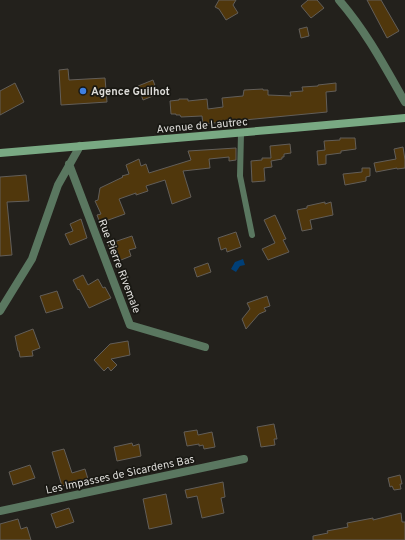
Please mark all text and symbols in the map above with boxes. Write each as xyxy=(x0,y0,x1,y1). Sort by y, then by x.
place label: Agence Guilhot xyxy=(91,85,170,99)
marker: Agence Guilhot xyxy=(78,86,88,96)
street label: Avenue de Lautrec xyxy=(156,115,248,137)
street label: Rue Pierre Rivemale xyxy=(95,217,144,316)
street label: Les Impasses de Sicardens Bas xyxy=(44,452,196,498)

